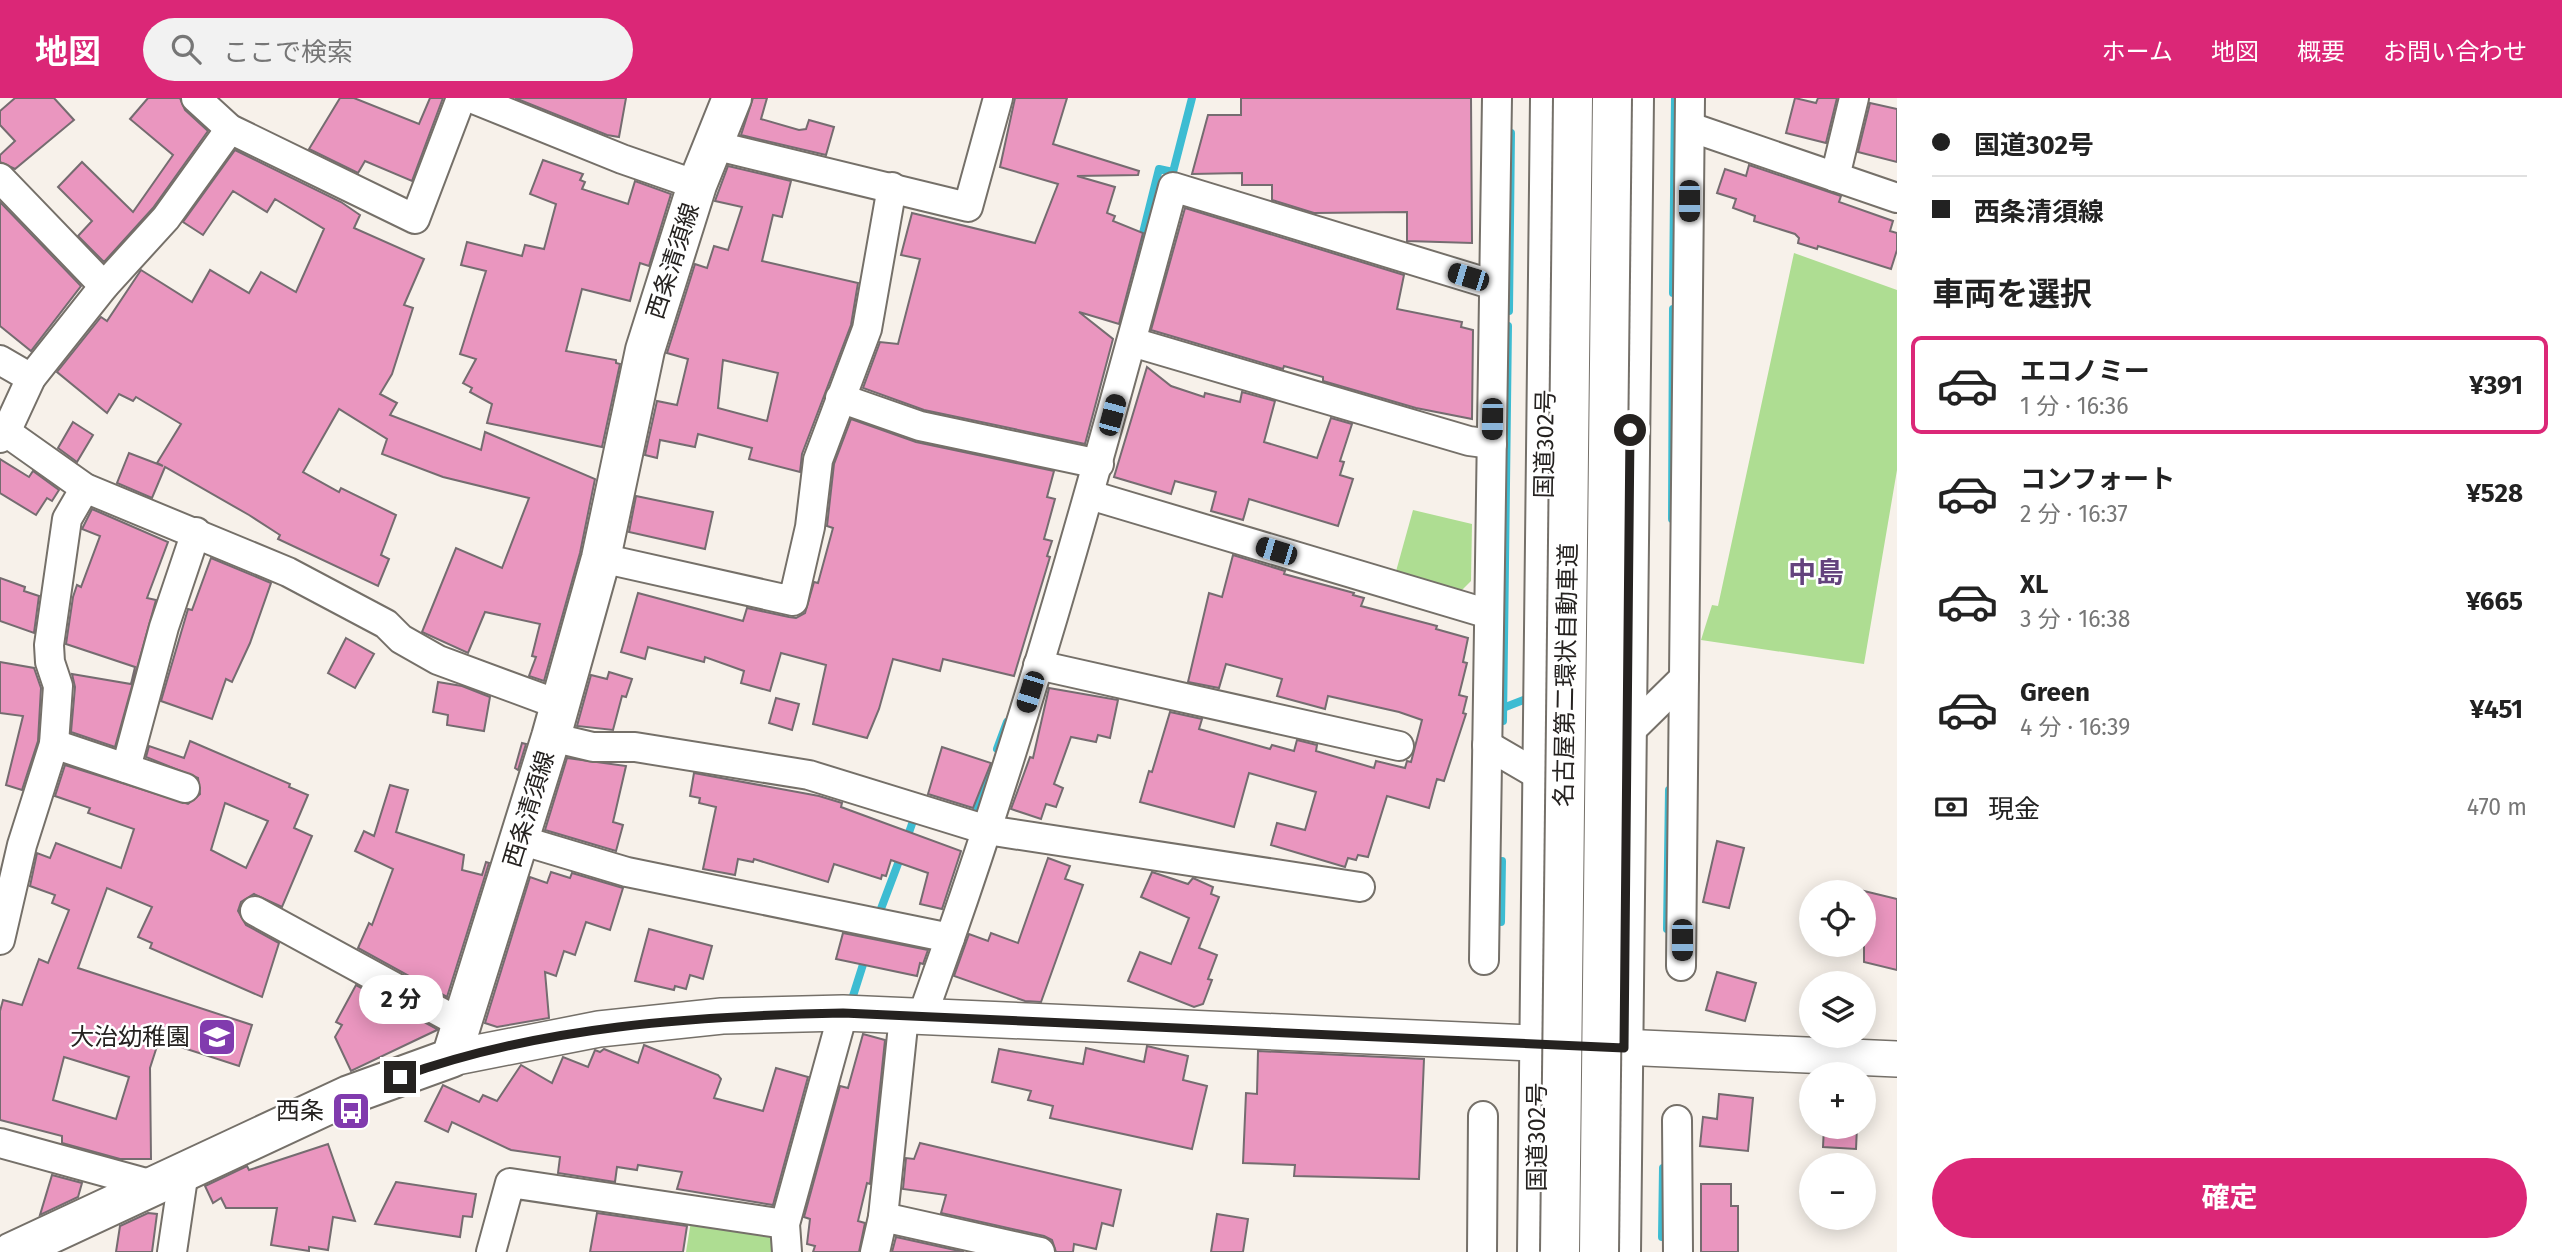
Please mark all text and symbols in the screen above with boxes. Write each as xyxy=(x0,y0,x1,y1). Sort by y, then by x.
search box xyxy=(143,18,633,81)
icon: search xyxy=(167,30,205,68)
text: 地図 xyxy=(35,32,101,72)
text: ここで検索 xyxy=(223,37,353,68)
text: ホーム xyxy=(2102,38,2173,66)
text: 地図 xyxy=(2211,38,2259,66)
text: 概要 xyxy=(2297,38,2345,66)
text: お問い合わせ xyxy=(2383,38,2527,66)
text: 国道302号 xyxy=(1974,130,2094,161)
car xyxy=(1679,180,1700,222)
text: 西条清須線 xyxy=(1974,197,2104,228)
street label: 西条清須線 xyxy=(641,200,705,322)
car xyxy=(1445,261,1492,293)
text: 車両を選択 xyxy=(1932,275,2092,313)
icon: car xyxy=(1936,354,1999,417)
text: エコノミー xyxy=(2020,356,2150,387)
text: ¥391 xyxy=(2469,370,2523,401)
street label: 国道302号 xyxy=(1530,389,1560,499)
car xyxy=(1097,392,1128,438)
text: 1 分 · 16:36 xyxy=(2020,392,2128,420)
car xyxy=(1482,398,1503,440)
route start xyxy=(1614,414,1646,446)
icon: car xyxy=(1936,462,1999,525)
text: コンフォート xyxy=(2020,464,2175,495)
text: ¥528 xyxy=(2466,478,2523,509)
text: 2 分 · 16:37 xyxy=(2020,500,2128,528)
car xyxy=(1253,535,1300,567)
street label: 名古屋第二環状自動車道 xyxy=(1550,543,1582,807)
district label: 中島 xyxy=(1788,556,1844,589)
text: XL xyxy=(2020,569,2048,600)
icon: car xyxy=(1936,570,1999,633)
text: ¥665 xyxy=(2466,586,2523,617)
text: 3 分 · 16:38 xyxy=(2020,605,2130,633)
car xyxy=(1014,669,1047,715)
text: Green xyxy=(2020,677,2090,708)
icon: car xyxy=(1936,678,1999,741)
text: ¥451 xyxy=(2470,694,2523,725)
text: 4 分 · 16:39 xyxy=(2020,713,2130,741)
street label: 西条清須線 xyxy=(498,748,560,870)
icon: cash xyxy=(1932,788,1970,826)
text: 470 m xyxy=(2467,793,2527,821)
text: 現金 xyxy=(1988,794,2040,825)
map controls xyxy=(1799,880,1876,1230)
button: locate xyxy=(1799,880,1876,957)
car xyxy=(1672,919,1693,961)
button: layers xyxy=(1799,971,1876,1048)
callout: 2 分 xyxy=(358,976,442,1024)
text: 2 分 xyxy=(381,985,421,1013)
school or university icon: 大治幼稚園 xyxy=(196,1016,238,1058)
place label: 大治幼稚園 xyxy=(70,1023,190,1051)
route end xyxy=(384,1061,416,1093)
button: + xyxy=(1799,1062,1876,1139)
street label: 国道302号 xyxy=(1523,1083,1551,1191)
bus stop icon: 西条 xyxy=(330,1090,372,1132)
place label: 西条 xyxy=(276,1097,324,1125)
button: − xyxy=(1799,1153,1876,1230)
button: 確定 xyxy=(1932,1158,2527,1238)

